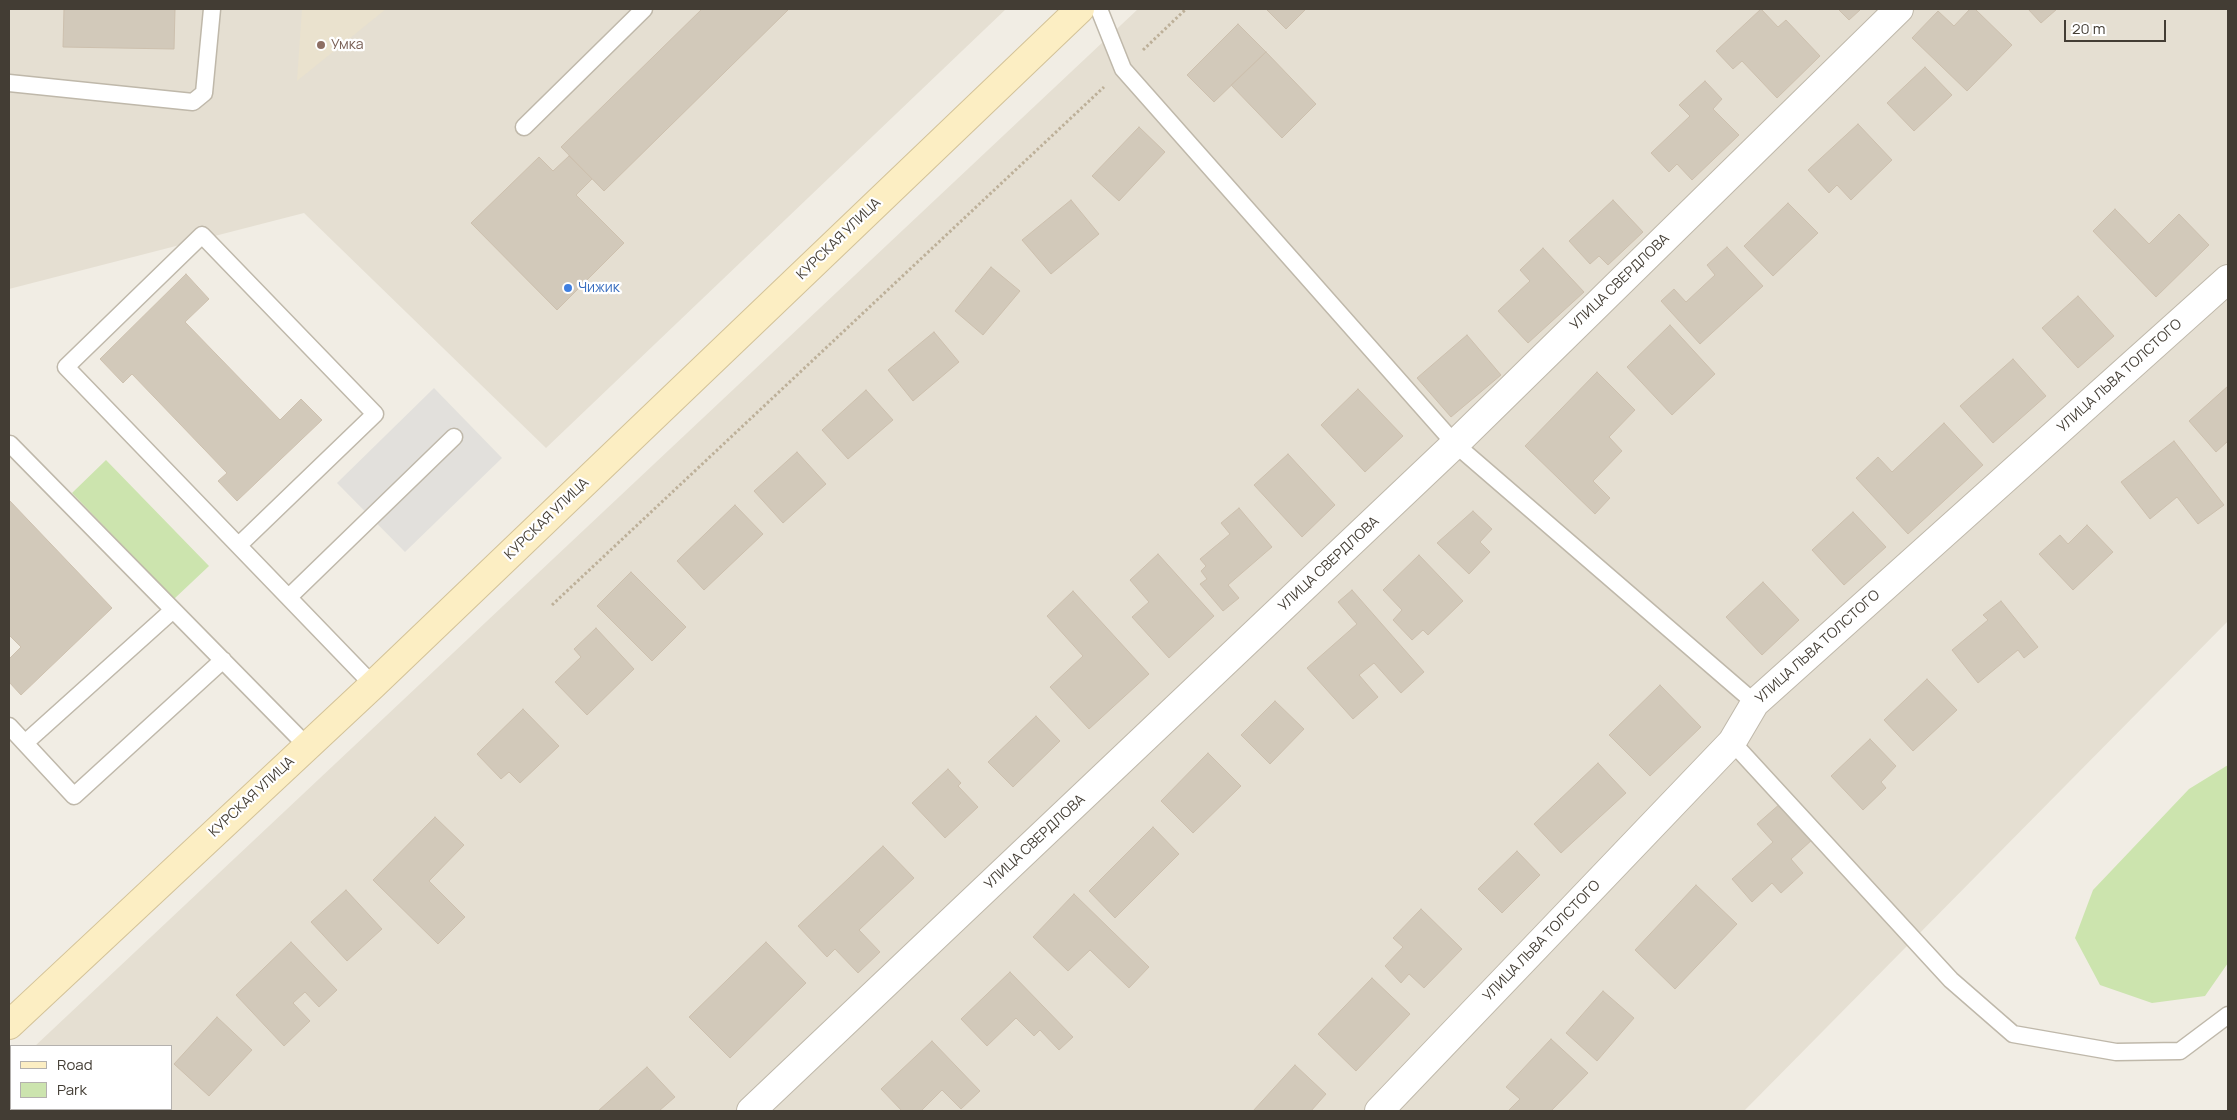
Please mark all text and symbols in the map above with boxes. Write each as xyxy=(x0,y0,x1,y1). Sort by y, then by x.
scale bar xyxy=(2067,10,2170,42)
text: 20 m xyxy=(2072,18,2105,39)
place label: Умка xyxy=(331,37,363,53)
marker: Умка xyxy=(315,39,327,51)
street label: КУРСКАЯ УЛИЦА xyxy=(793,195,885,283)
street label: УЛИЦА СВЕРДЛОВА xyxy=(1567,230,1673,334)
place label: Чижик xyxy=(578,280,620,296)
marker: Чижик xyxy=(562,282,574,294)
street label: УЛИЦА ЛЬВА ТОЛСТОГО xyxy=(2054,316,2186,436)
street label: КУРСКАЯ УЛИЦА xyxy=(501,475,593,563)
street label: УЛИЦА СВЕРДЛОВА xyxy=(1275,513,1383,615)
street label: УЛИЦА ЛЬВА ТОЛСТОГО xyxy=(1752,587,1884,707)
street label: КУРСКАЯ УЛИЦА xyxy=(206,753,298,841)
street label: УЛИЦА СВЕРДЛОВА xyxy=(981,791,1089,893)
street label: УЛИЦА ЛЬВА ТОЛСТОГО xyxy=(1480,877,1604,1005)
legend xyxy=(10,1045,172,1110)
text: Road xyxy=(57,1054,93,1075)
text: Park xyxy=(57,1079,87,1100)

